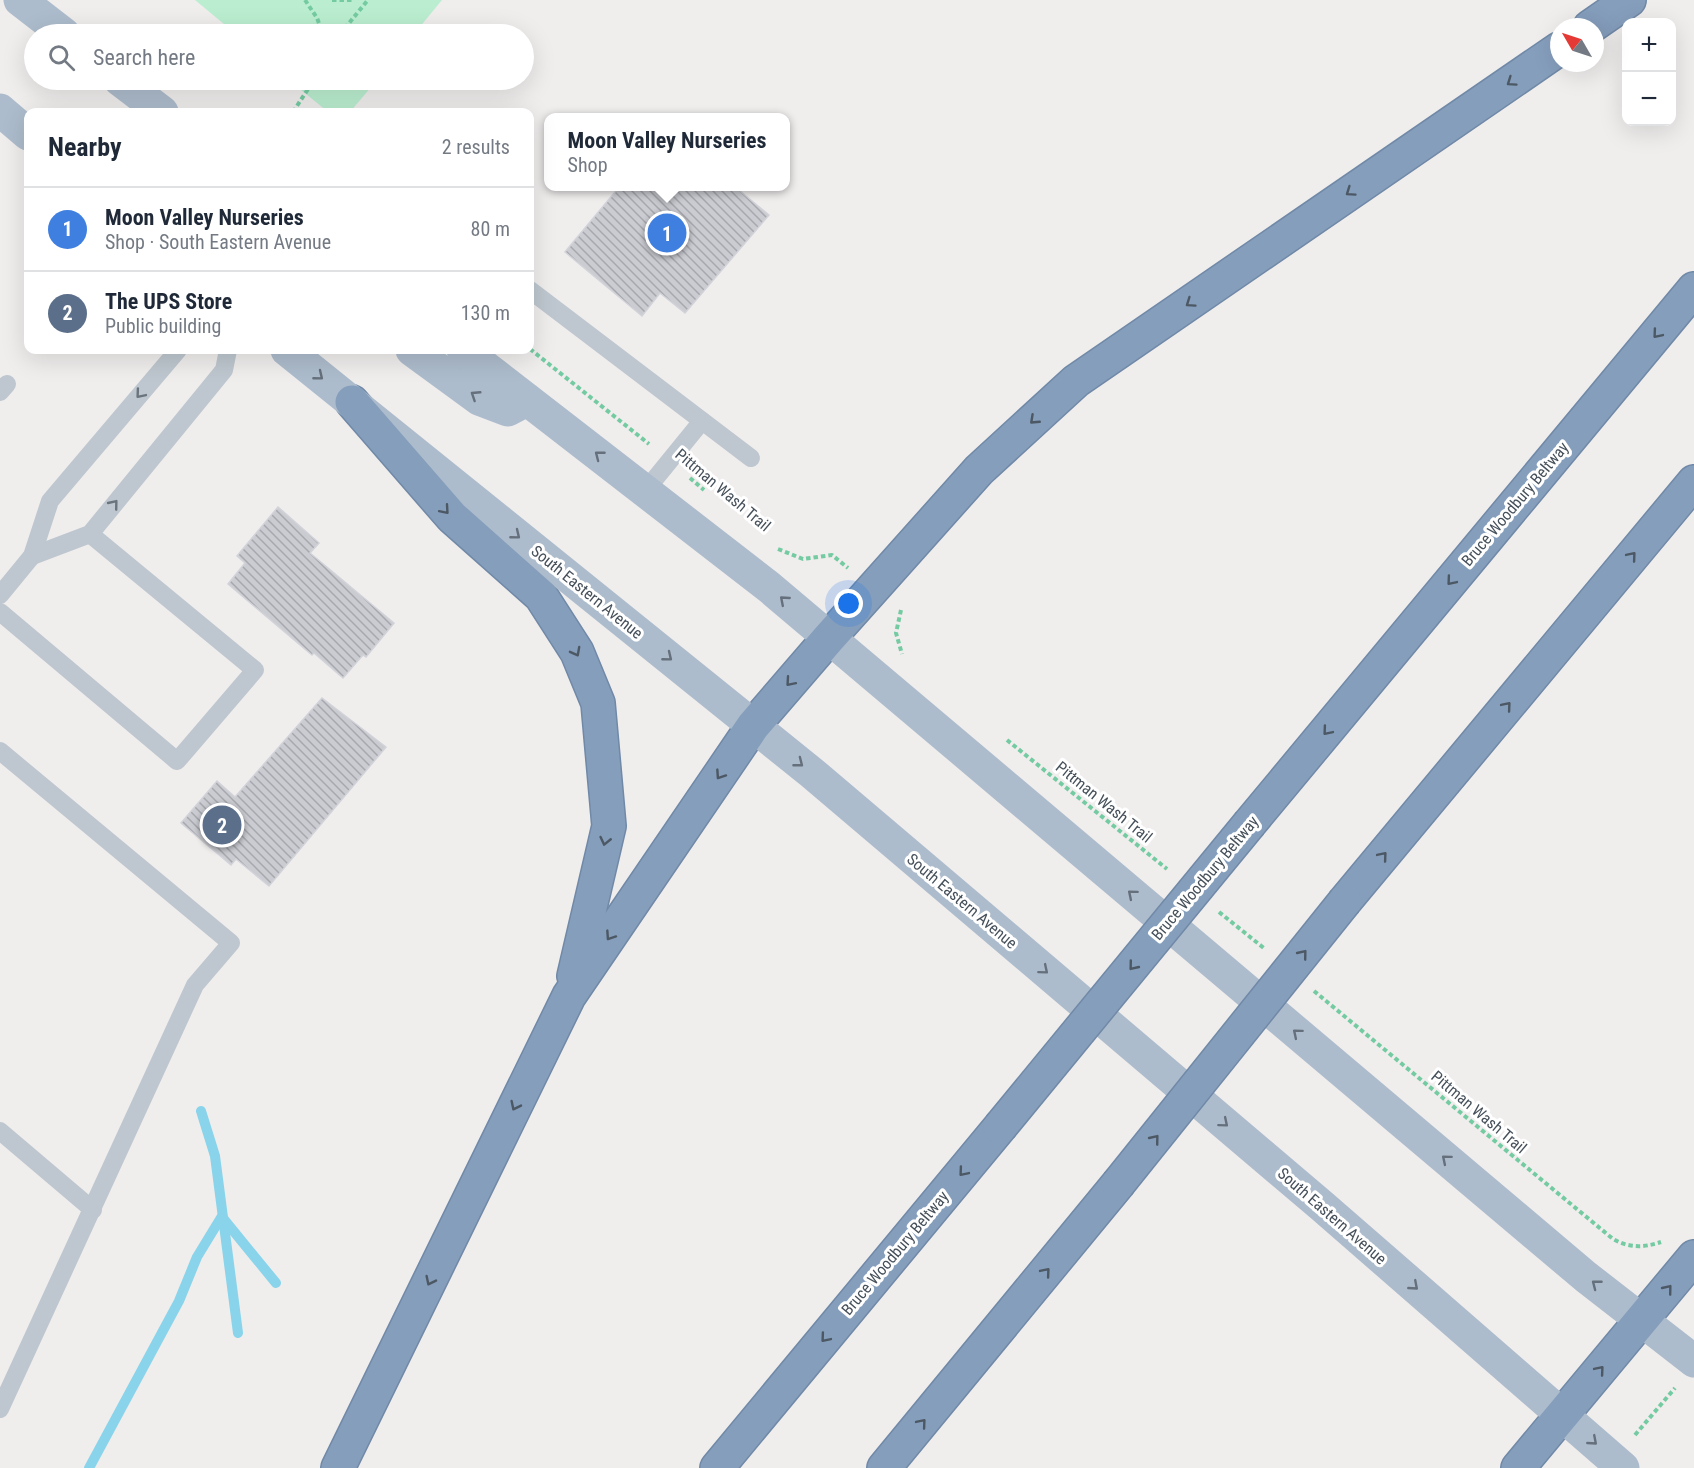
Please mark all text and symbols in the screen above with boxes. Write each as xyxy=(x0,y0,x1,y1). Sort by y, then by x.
north arrow xyxy=(1550,18,1604,72)
map controls xyxy=(1622,18,1676,126)
button: + xyxy=(1622,18,1676,72)
search box xyxy=(24,24,534,90)
icon: search xyxy=(45,41,78,74)
text: Search here xyxy=(93,45,195,70)
button: − xyxy=(1622,72,1676,126)
one-way arrow xyxy=(1506,75,1517,86)
popup xyxy=(544,113,790,191)
text: Moon Valley Nurseries xyxy=(568,128,766,153)
text: Nearby xyxy=(48,132,122,162)
text: 2 results xyxy=(442,135,510,159)
text: Shop xyxy=(568,153,608,177)
one-way arrow xyxy=(1346,185,1357,196)
text: Moon Valley Nurseries xyxy=(105,205,304,230)
pin: 1 xyxy=(648,210,686,256)
text: 1 xyxy=(62,217,73,241)
text: 80 m xyxy=(471,217,510,241)
text: Shop · South Eastern Avenue xyxy=(105,230,331,254)
text: The UPS Store xyxy=(105,289,232,314)
one-way arrow xyxy=(1185,296,1196,307)
text: 2 xyxy=(62,301,73,325)
text: 130 m xyxy=(461,301,510,325)
text: Public building xyxy=(105,314,221,338)
one-way arrow xyxy=(1653,327,1664,338)
one-way arrow xyxy=(313,368,324,379)
one-way arrow xyxy=(136,387,147,398)
one-way arrow xyxy=(470,392,481,403)
one-way arrow xyxy=(1030,413,1041,424)
street label: Bruce Woodbury Beltway xyxy=(1458,438,1573,570)
street label: Pittman Wash Trail xyxy=(672,445,774,535)
one-way arrow xyxy=(594,452,605,463)
one-way arrow xyxy=(107,500,118,511)
one-way arrow xyxy=(438,503,449,514)
one-way arrow xyxy=(509,527,520,538)
street label: South Eastern Avenue xyxy=(528,541,646,643)
one-way arrow xyxy=(1625,552,1636,563)
one-way arrow xyxy=(1448,574,1459,585)
your location xyxy=(834,589,863,618)
one-way arrow xyxy=(780,597,791,608)
one-way arrow xyxy=(569,646,580,656)
one-way arrow xyxy=(661,650,672,661)
one-way arrow xyxy=(787,675,798,686)
one-way arrow xyxy=(1500,702,1511,713)
one-way arrow xyxy=(1323,724,1334,735)
one-way arrow xyxy=(792,755,803,766)
street label: Pittman Wash Trail xyxy=(1052,757,1156,847)
one-way arrow xyxy=(716,768,727,779)
pin: 2 xyxy=(202,802,242,848)
street label: Bruce Woodbury Beltway xyxy=(1148,812,1263,944)
one-way arrow xyxy=(599,836,612,846)
street label: South Eastern Avenue xyxy=(903,849,1021,953)
one-way arrow xyxy=(1375,852,1386,863)
one-way arrow xyxy=(1128,890,1139,901)
one-way arrow xyxy=(606,929,617,940)
one-way arrow xyxy=(1295,949,1306,960)
one-way arrow xyxy=(1129,959,1140,970)
one-way arrow xyxy=(1037,963,1048,974)
one-way arrow xyxy=(1293,1030,1304,1041)
street label: Pittman Wash Trail xyxy=(1428,1067,1530,1157)
one-way arrow xyxy=(511,1099,523,1110)
one-way arrow xyxy=(1217,1116,1228,1127)
one-way arrow xyxy=(1147,1135,1158,1146)
one-way arrow xyxy=(1442,1155,1453,1166)
street label: South Eastern Avenue xyxy=(1274,1164,1390,1268)
one-way arrow xyxy=(959,1165,970,1176)
street label: Bruce Woodbury Beltway xyxy=(838,1187,953,1319)
one-way arrow xyxy=(1038,1268,1049,1279)
one-way arrow xyxy=(425,1274,437,1285)
one-way arrow xyxy=(1407,1279,1418,1290)
one-way arrow xyxy=(1591,1281,1602,1292)
one-way arrow xyxy=(1660,1284,1671,1295)
one-way arrow xyxy=(821,1331,832,1342)
one-way arrow xyxy=(1593,1366,1604,1377)
one-way arrow xyxy=(914,1419,925,1430)
one-way arrow xyxy=(1586,1434,1596,1445)

